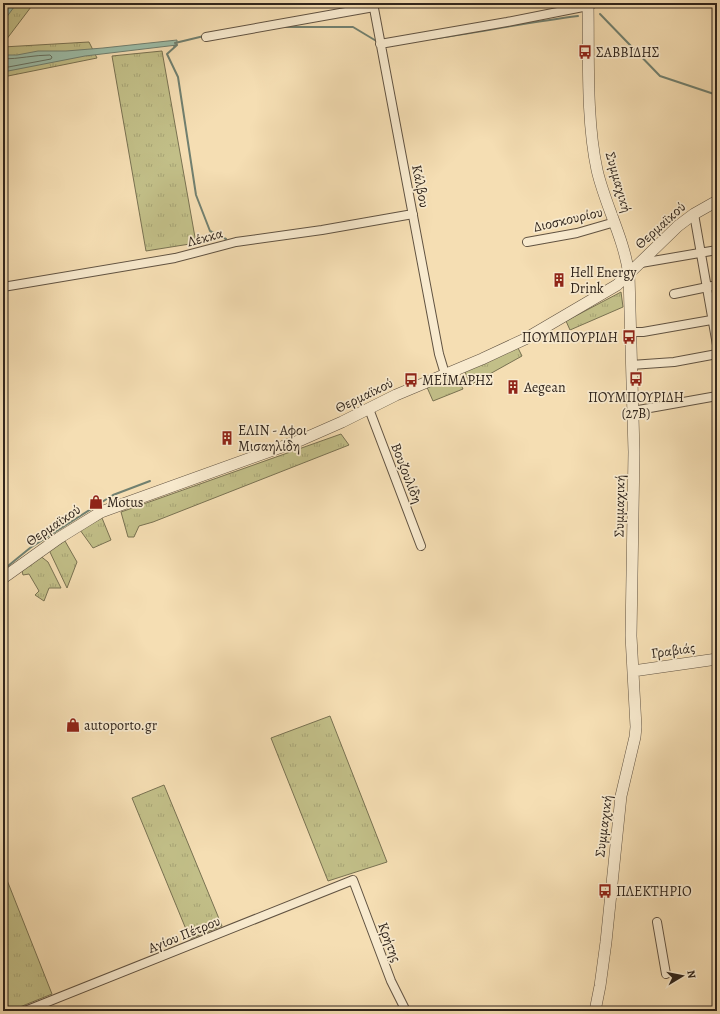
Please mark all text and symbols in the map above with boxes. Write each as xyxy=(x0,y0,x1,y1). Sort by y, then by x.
place label: ΣΑΒΒΙΔΗΣ xyxy=(596,43,660,62)
bus stop icon: ΣΑΒΒΙΔΗΣ xyxy=(577,44,593,60)
street label: Συμμαχική xyxy=(601,150,636,215)
street label: Κάλβου xyxy=(407,163,434,209)
street label: Θερμαϊκού xyxy=(631,198,690,253)
street label: Διοσκουρίου xyxy=(532,202,605,237)
street label: Λέκκα xyxy=(184,224,226,252)
place label: Hell Energy Drink xyxy=(570,263,637,298)
building icon: Hell Energy Drink xyxy=(551,272,567,288)
place label: ΠΟΥΜΠΟΥΡΙΔΗ xyxy=(522,328,618,347)
bus stop icon: ΠΟΥΜΠΟΥΡΙΔΗ xyxy=(621,329,637,345)
place label: ΜΕΪΜΑΡΗΣ xyxy=(422,371,493,390)
bus stop icon: ΠΟΥΜΠΟΥΡΙΔΗ (27Β) xyxy=(628,371,644,387)
bus stop icon: ΜΕΪΜΑΡΗΣ xyxy=(403,372,419,388)
street label: Θερμαϊκού xyxy=(332,373,396,418)
place label: Aegean xyxy=(523,378,566,397)
building icon: Aegean xyxy=(505,379,521,395)
place label: ΠΟΥΜΠΟΥΡΙΔΗ (27Β) xyxy=(588,388,684,423)
place label: ΕΛΙΝ - Αφοι Μισαηλίδη xyxy=(238,421,307,456)
building icon: ΕΛΙΝ - Αφοι Μισαηλίδη xyxy=(219,430,235,446)
street label: Βουζουλίδη xyxy=(386,440,427,506)
street label: Συμμαχική xyxy=(609,475,630,537)
place label: Motus xyxy=(107,493,143,512)
shop icon: Motus xyxy=(88,494,104,510)
street label: Θερμαϊκού xyxy=(22,500,84,551)
street label: Γραβιάς xyxy=(650,638,696,663)
place label: autoporto.gr xyxy=(84,716,158,735)
shop icon: autoporto.gr xyxy=(65,717,81,733)
street label: Συμμαχική xyxy=(590,794,617,858)
place label: ΠΛΕΚΤΗΡΙΟ xyxy=(616,882,692,901)
bus stop icon: ΠΛΕΚΤΗΡΙΟ xyxy=(597,883,613,899)
street label: Αγίου Πέτρου xyxy=(144,911,223,958)
street label: Κρήτης xyxy=(373,920,406,965)
north arrow xyxy=(662,956,702,996)
text: N xyxy=(683,969,699,980)

